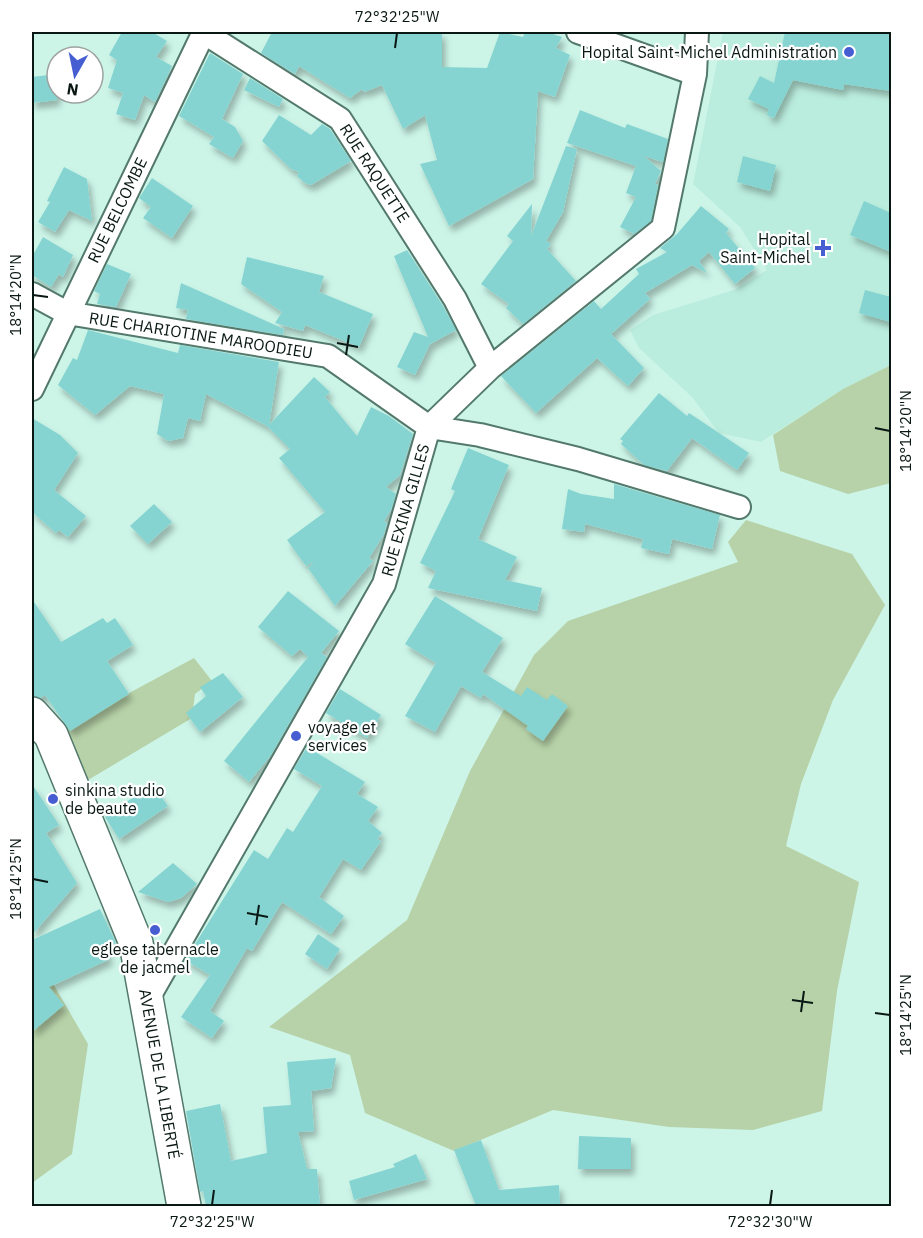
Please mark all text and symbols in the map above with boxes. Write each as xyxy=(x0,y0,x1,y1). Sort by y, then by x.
text: 72°32'25"W xyxy=(355,7,440,26)
place label: Hopital Saint-Michel Administration xyxy=(582,42,837,62)
north arrow xyxy=(45,45,105,105)
marker: Hopital Saint-Michel Administration xyxy=(842,45,856,59)
text: N xyxy=(65,79,80,101)
street label: RUE RAQUETTE xyxy=(336,120,414,226)
street label: RUE BELCOMBE xyxy=(83,154,151,266)
place label: Hopital Saint-Michel xyxy=(720,229,810,267)
marker: Hopital Saint-Michel xyxy=(814,239,832,257)
text: 18°14'20"N xyxy=(6,254,25,336)
street label: RUE CHARIOTINE MAROODIEU xyxy=(88,307,314,363)
text: 18°14'20"N xyxy=(896,390,915,472)
street label: RUE EXINA GILLES xyxy=(376,441,434,579)
place label: voyage et services xyxy=(308,717,376,755)
marker: voyage et services xyxy=(289,729,303,743)
place label: sinkina studio de beaute xyxy=(65,780,164,818)
marker: sinkina studio de beaute xyxy=(46,792,60,806)
text: 18°14'25"N xyxy=(6,838,25,920)
marker: eglese tabernacle de jacmel xyxy=(148,923,162,937)
place label: eglese tabernacle de jacmel xyxy=(91,939,219,977)
text: 18°14'25"N xyxy=(896,974,915,1056)
street label: AVENUE DE LA LIBERTÉ xyxy=(135,987,186,1161)
text: 72°32'25"W xyxy=(170,1212,255,1231)
text: 72°32'30"W xyxy=(728,1212,813,1231)

